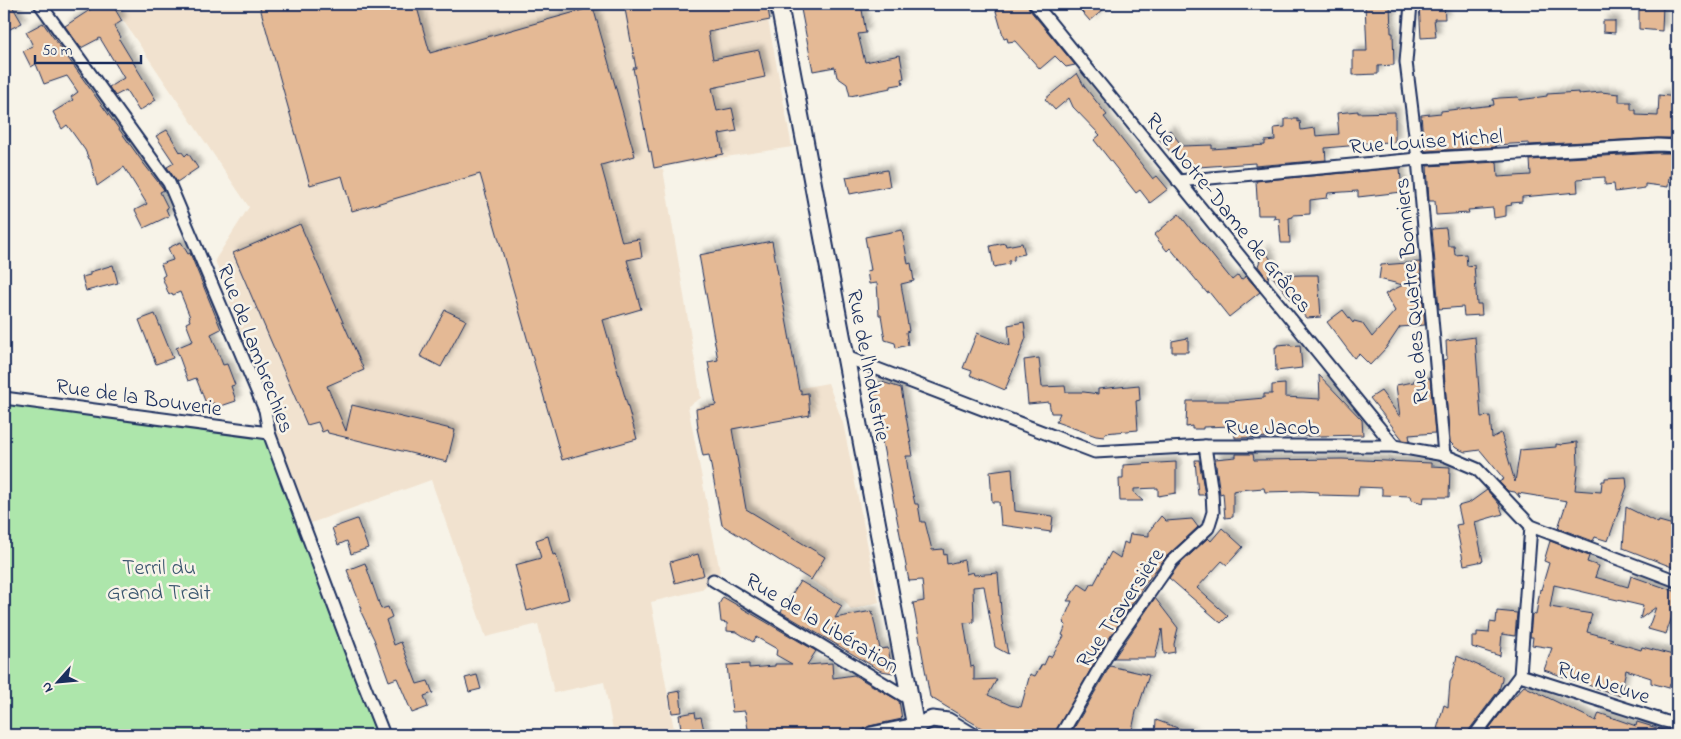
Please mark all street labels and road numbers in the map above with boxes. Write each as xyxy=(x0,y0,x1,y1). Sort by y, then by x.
street label: Rue Notre-Dame de Grâces xyxy=(1137,107,1319,321)
street label: Rue Louise Michel xyxy=(1348,122,1504,164)
street label: Rue des Quatre Bonniers xyxy=(1387,176,1439,405)
street label: Rue de Lambrechies xyxy=(207,260,301,438)
street label: Rue de l'Industrie xyxy=(837,287,897,444)
street label: Rue de la Bouverie xyxy=(54,371,224,426)
street label: Rue Jacob xyxy=(1225,413,1320,445)
street label: Rue Traversière xyxy=(1069,542,1174,675)
street label: Rue de la Libération xyxy=(738,566,905,683)
street label: Rue Neuve xyxy=(1552,654,1654,714)

